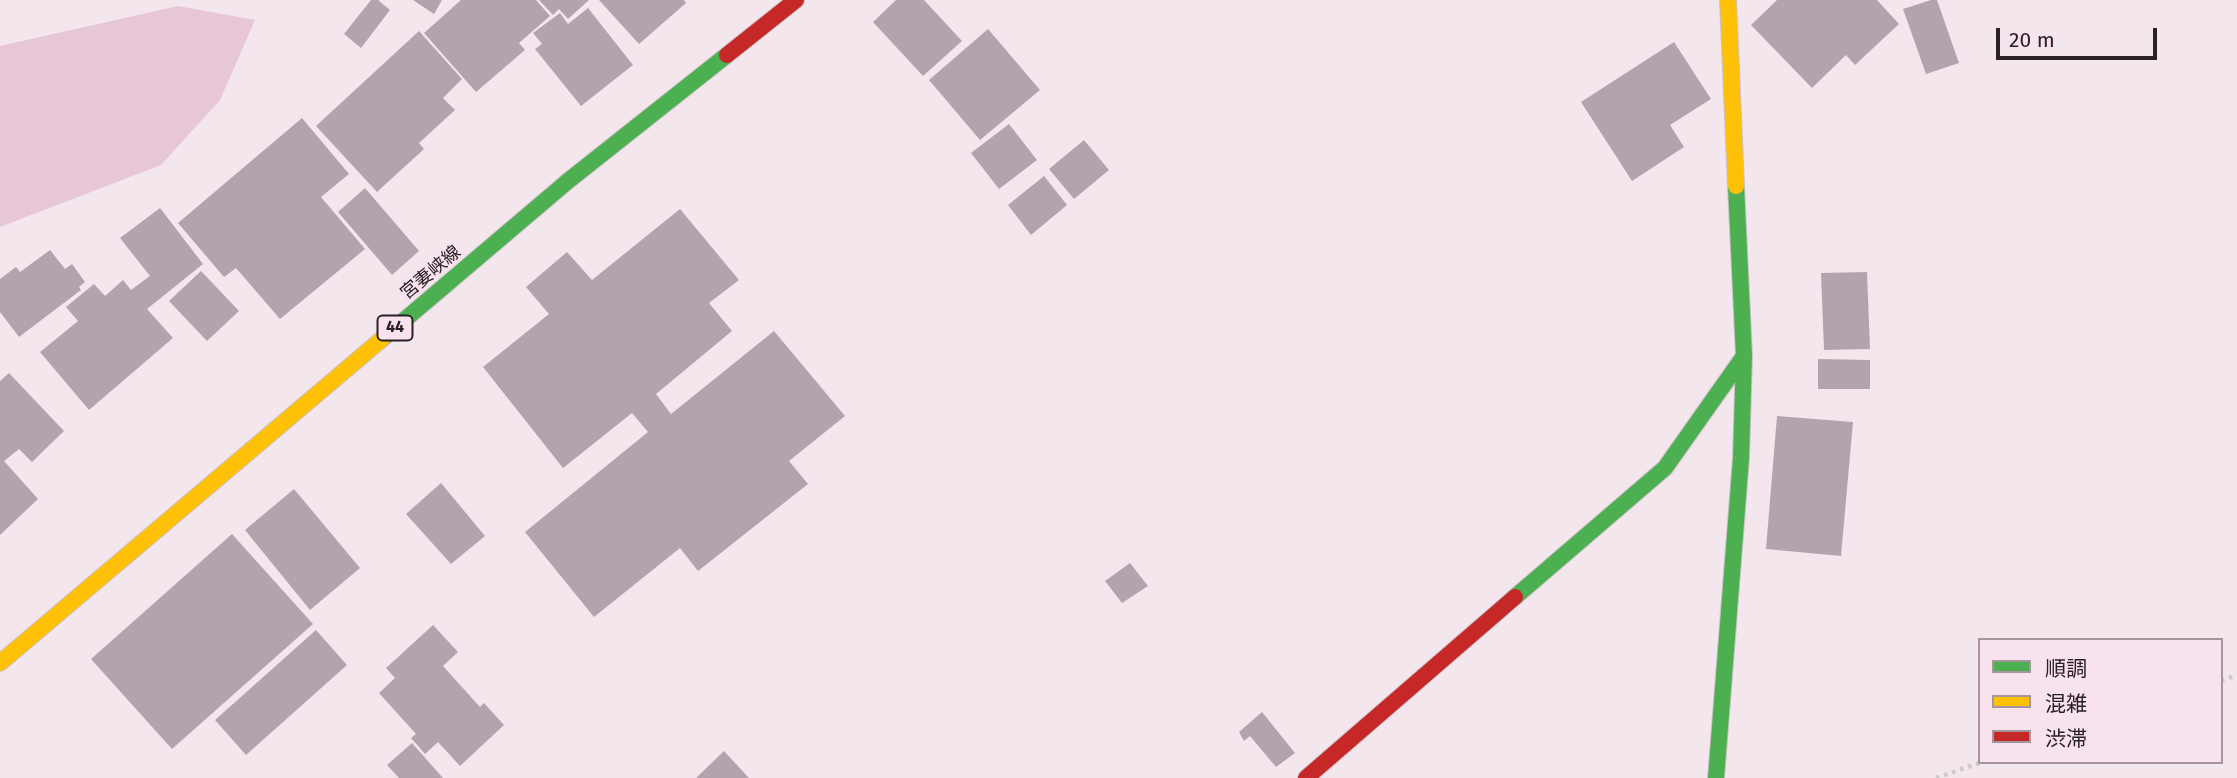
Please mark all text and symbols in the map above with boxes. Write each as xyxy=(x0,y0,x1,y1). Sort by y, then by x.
scale bar xyxy=(1999,14,2160,58)
text: 20 m xyxy=(2009,27,2055,53)
street label: 宮妻峡線 xyxy=(396,242,466,304)
road number: 44 xyxy=(378,316,412,340)
legend xyxy=(1978,638,2223,764)
text: 順調 xyxy=(2045,656,2087,682)
text: 混雑 xyxy=(2045,691,2087,717)
text: 渋滞 xyxy=(2045,726,2087,752)

